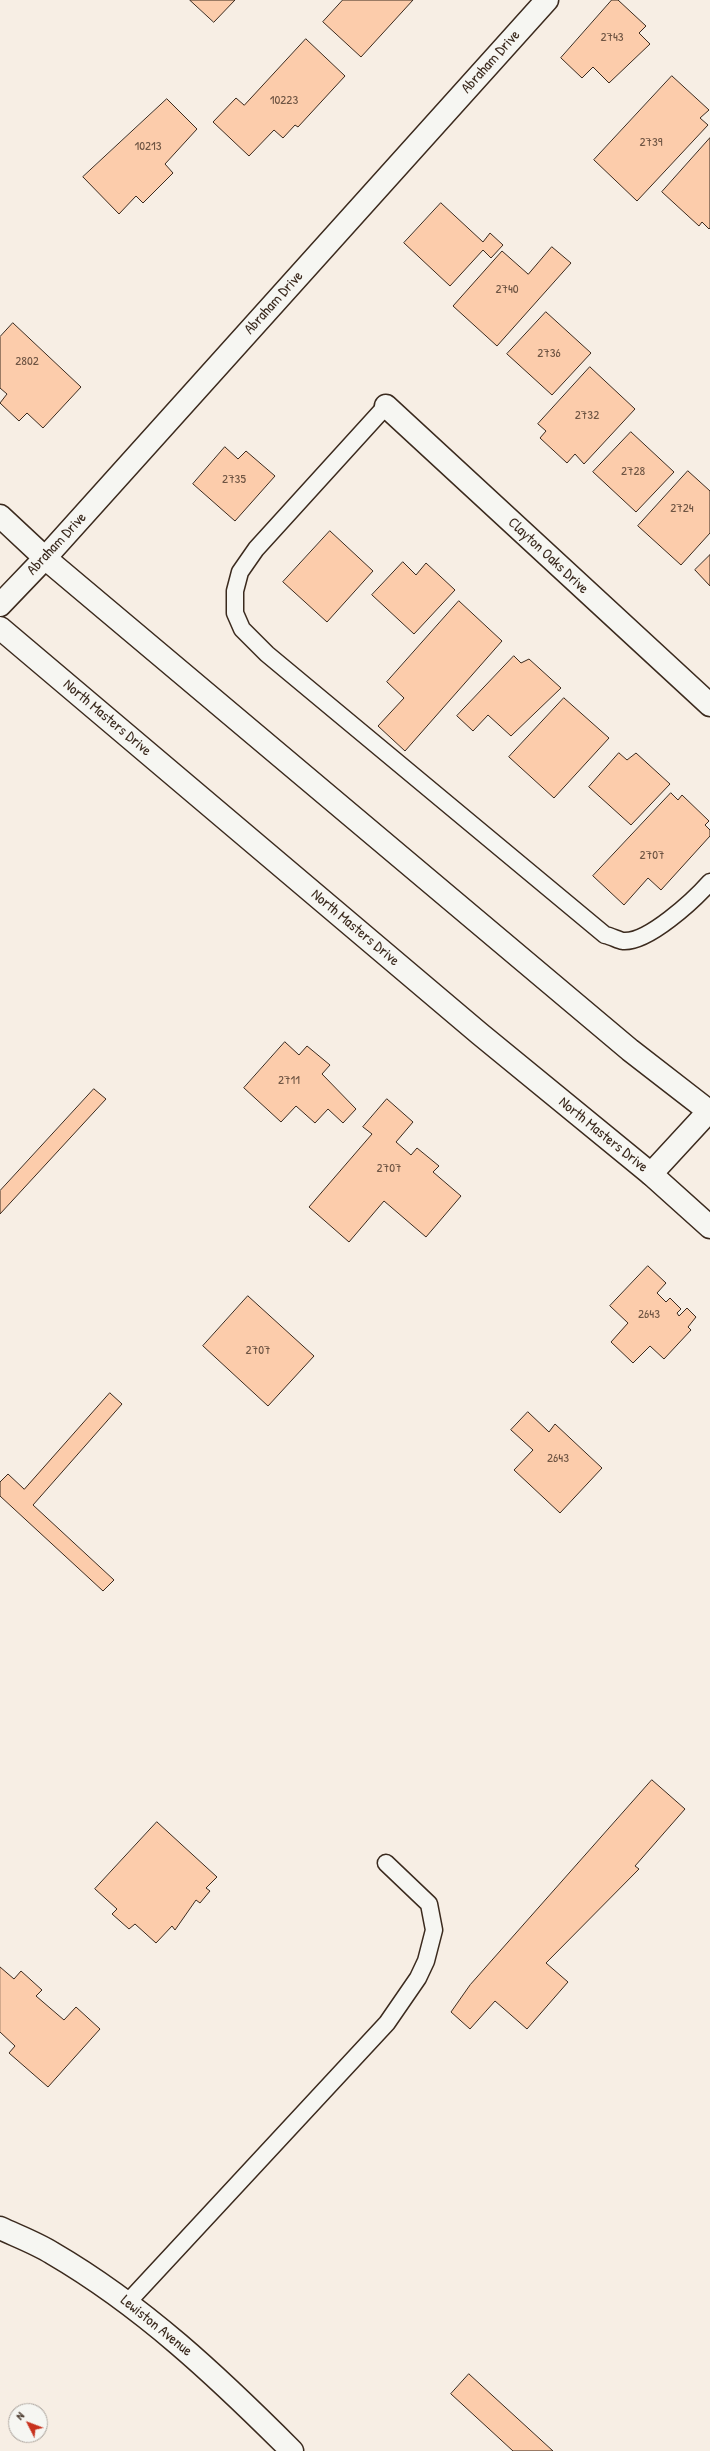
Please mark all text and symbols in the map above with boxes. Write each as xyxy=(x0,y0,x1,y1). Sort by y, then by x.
street label: Abraham Drive xyxy=(458,27,524,97)
house number: 2743 xyxy=(600,30,624,46)
house number: 10223 xyxy=(270,93,298,109)
house number: 2739 xyxy=(639,135,663,151)
house number: 10213 xyxy=(134,139,162,155)
street label: Abraham Drive xyxy=(241,268,307,338)
house number: 2740 xyxy=(495,282,519,298)
house number: 2736 xyxy=(537,346,561,362)
house number: 2802 xyxy=(15,354,39,370)
house number: 2732 xyxy=(575,408,599,424)
house number: 2728 xyxy=(621,464,645,480)
house number: 2735 xyxy=(222,472,246,488)
house number: 2724 xyxy=(670,501,694,517)
street label: Abraham Drive xyxy=(23,509,91,579)
street label: Clayton Oaks Drive xyxy=(504,514,592,598)
street label: North Masters Drive xyxy=(59,676,155,760)
house number: 2707 xyxy=(640,848,664,864)
street label: North Masters Drive xyxy=(307,886,403,970)
house number: 2711 xyxy=(278,1073,300,1089)
street label: North Masters Drive xyxy=(555,1094,651,1176)
house number: 2707 xyxy=(377,1161,401,1177)
house number: 2643 xyxy=(638,1307,660,1323)
house number: 2707 xyxy=(246,1343,270,1359)
house number: 2643 xyxy=(547,1451,569,1467)
street label: Lewiston Avenue xyxy=(116,2292,196,2360)
north arrow xyxy=(8,2403,48,2443)
text: N xyxy=(13,2409,27,2423)

